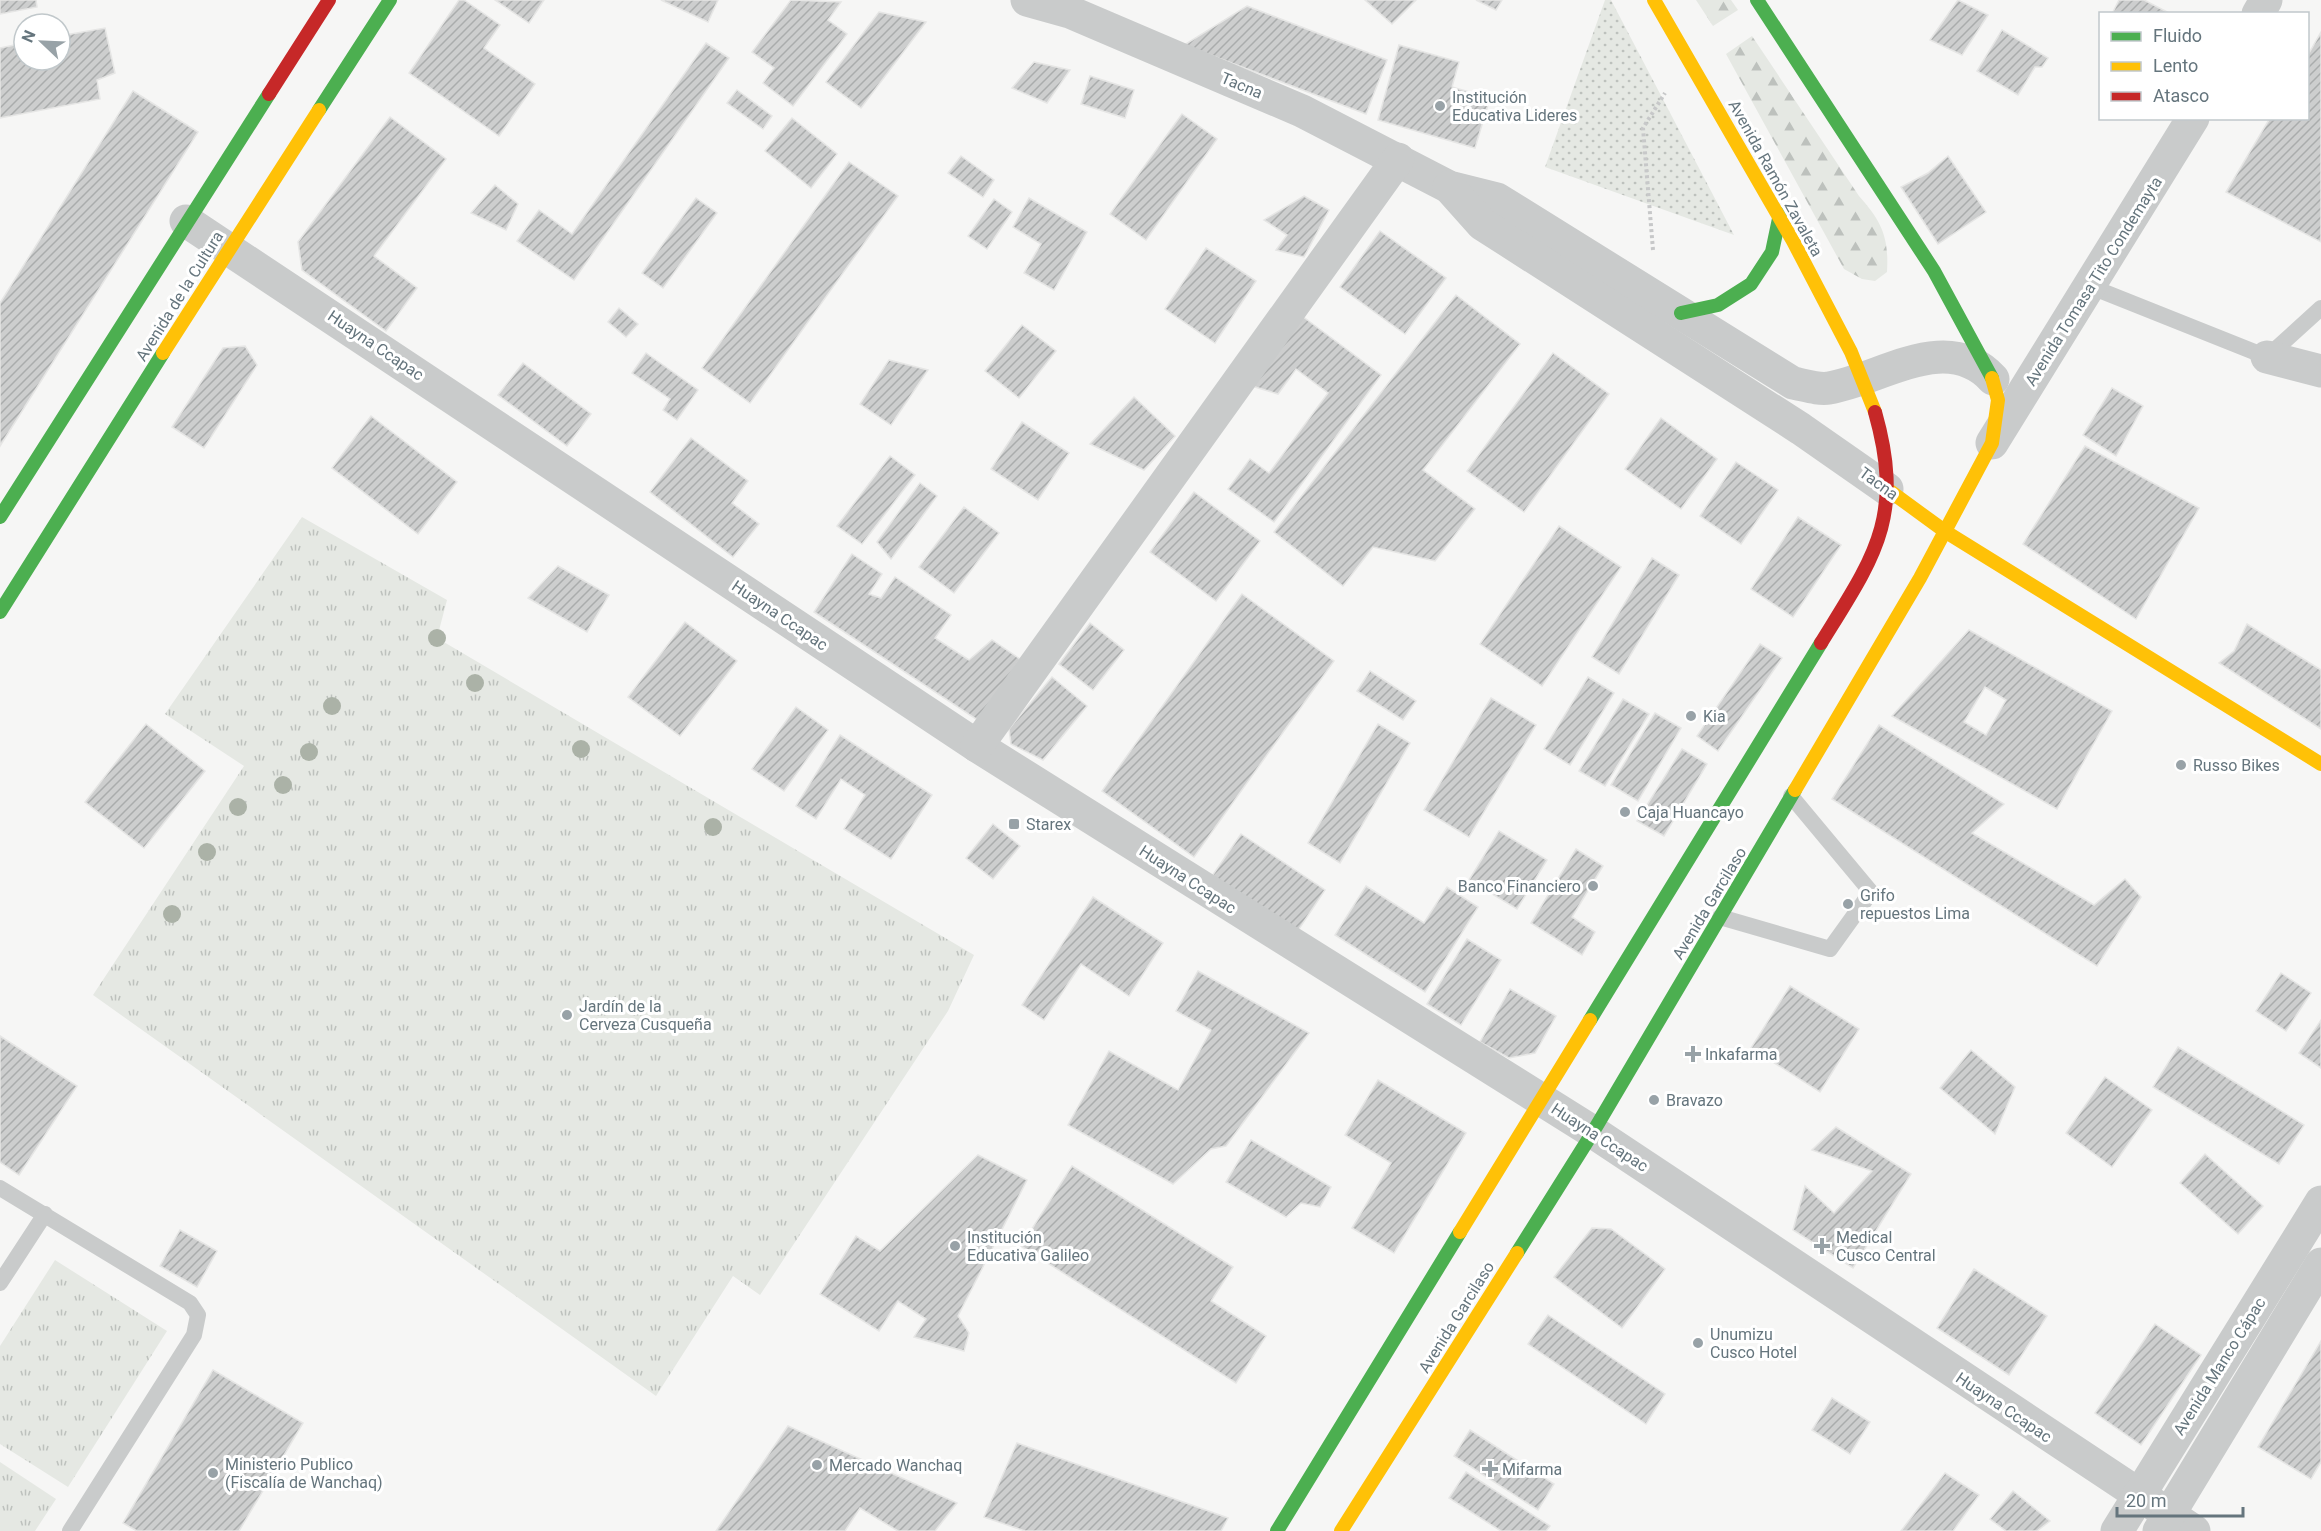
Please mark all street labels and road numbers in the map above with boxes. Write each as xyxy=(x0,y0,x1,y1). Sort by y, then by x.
street label: Tacna xyxy=(1218,68,1265,103)
street label: Avenida Ramón Zavaleta xyxy=(1725,97,1827,260)
street label: Avenida Tomasa Tito Condemayta xyxy=(2021,173,2166,389)
street label: Avenida de la Cultura xyxy=(132,228,227,365)
street label: Huayna Ccapac xyxy=(324,306,427,384)
street label: Tacna xyxy=(1856,463,1902,504)
street label: Huayna Ccapac xyxy=(728,576,831,654)
street label: Huayna Ccapac xyxy=(1136,841,1240,918)
street label: Avenida Garcilaso xyxy=(1668,844,1750,963)
street label: Huayna Ccapac xyxy=(1548,1099,1652,1176)
street label: Avenida Garcilaso xyxy=(1415,1258,1498,1376)
street label: Avenida Manco Cápac xyxy=(2169,1294,2270,1439)
street label: Huayna Ccapac xyxy=(1952,1368,2055,1446)

